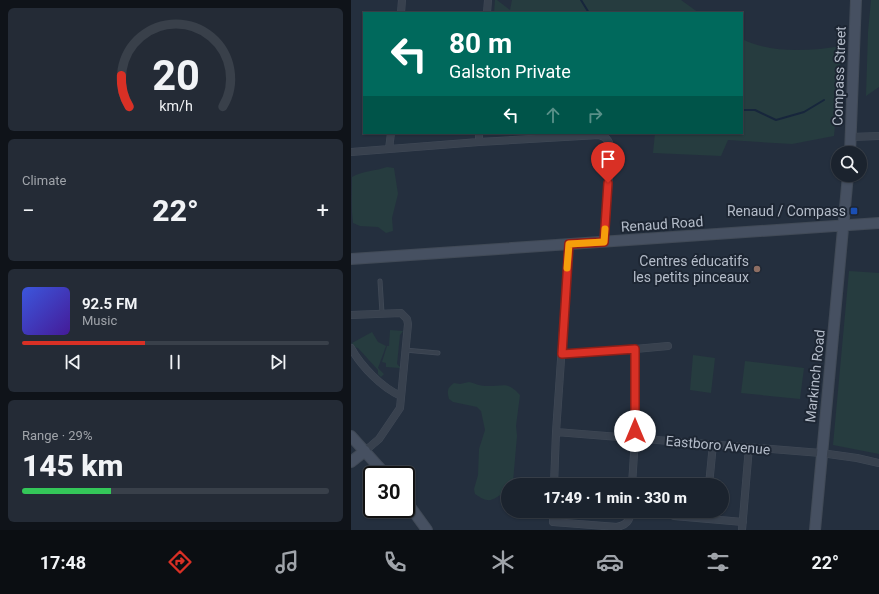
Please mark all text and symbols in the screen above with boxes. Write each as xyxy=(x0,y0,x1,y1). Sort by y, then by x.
street label: Compass Street xyxy=(829,25,849,126)
text: 80 m xyxy=(449,27,512,60)
icon: left xyxy=(383,28,435,80)
text: 20 xyxy=(152,51,199,100)
text: Galston Private xyxy=(449,61,571,82)
text: km/h xyxy=(159,98,192,114)
icon: left xyxy=(500,104,522,126)
icon: ahead xyxy=(542,104,564,126)
icon: right xyxy=(584,104,606,126)
pin xyxy=(591,142,625,183)
map controls xyxy=(831,146,867,182)
button: search xyxy=(831,146,867,182)
icon: arrive xyxy=(597,148,619,170)
text: Climate xyxy=(22,173,66,188)
text: 22° xyxy=(152,193,199,228)
text: − xyxy=(22,198,35,223)
text: + xyxy=(317,198,329,223)
place label: Renaud / Compass xyxy=(727,203,846,219)
marker: Renaud / Compass xyxy=(849,206,859,216)
street label: Renaud Road xyxy=(620,213,704,235)
place label: Centres éducatifs les petits pinceaux xyxy=(633,253,749,285)
marker: Centres éducatifs les petits pinceaux xyxy=(752,264,762,274)
text: 92.5 FM xyxy=(82,295,137,313)
text: Music xyxy=(82,313,117,328)
street label: Markinch Road xyxy=(802,329,828,423)
icon: previous xyxy=(62,351,84,373)
icon: pause xyxy=(164,351,186,373)
icon: next xyxy=(267,351,289,373)
position arrow xyxy=(614,410,656,452)
text: Range · 29% xyxy=(22,428,92,443)
street label: Eastboro Avenue xyxy=(665,432,771,458)
text: 145 km xyxy=(22,448,124,483)
speed limit sign: 30 xyxy=(363,466,415,518)
text: 17:49 · 1 min · 330 m xyxy=(543,489,687,507)
icon: directions xyxy=(166,548,194,576)
icon: music xyxy=(273,548,301,576)
icon: phone xyxy=(381,548,409,576)
icon: climate xyxy=(489,548,517,576)
icon: car xyxy=(596,548,624,576)
icon: filters xyxy=(704,548,732,576)
text: 17:48 xyxy=(40,552,86,573)
text: 22° xyxy=(811,552,839,573)

